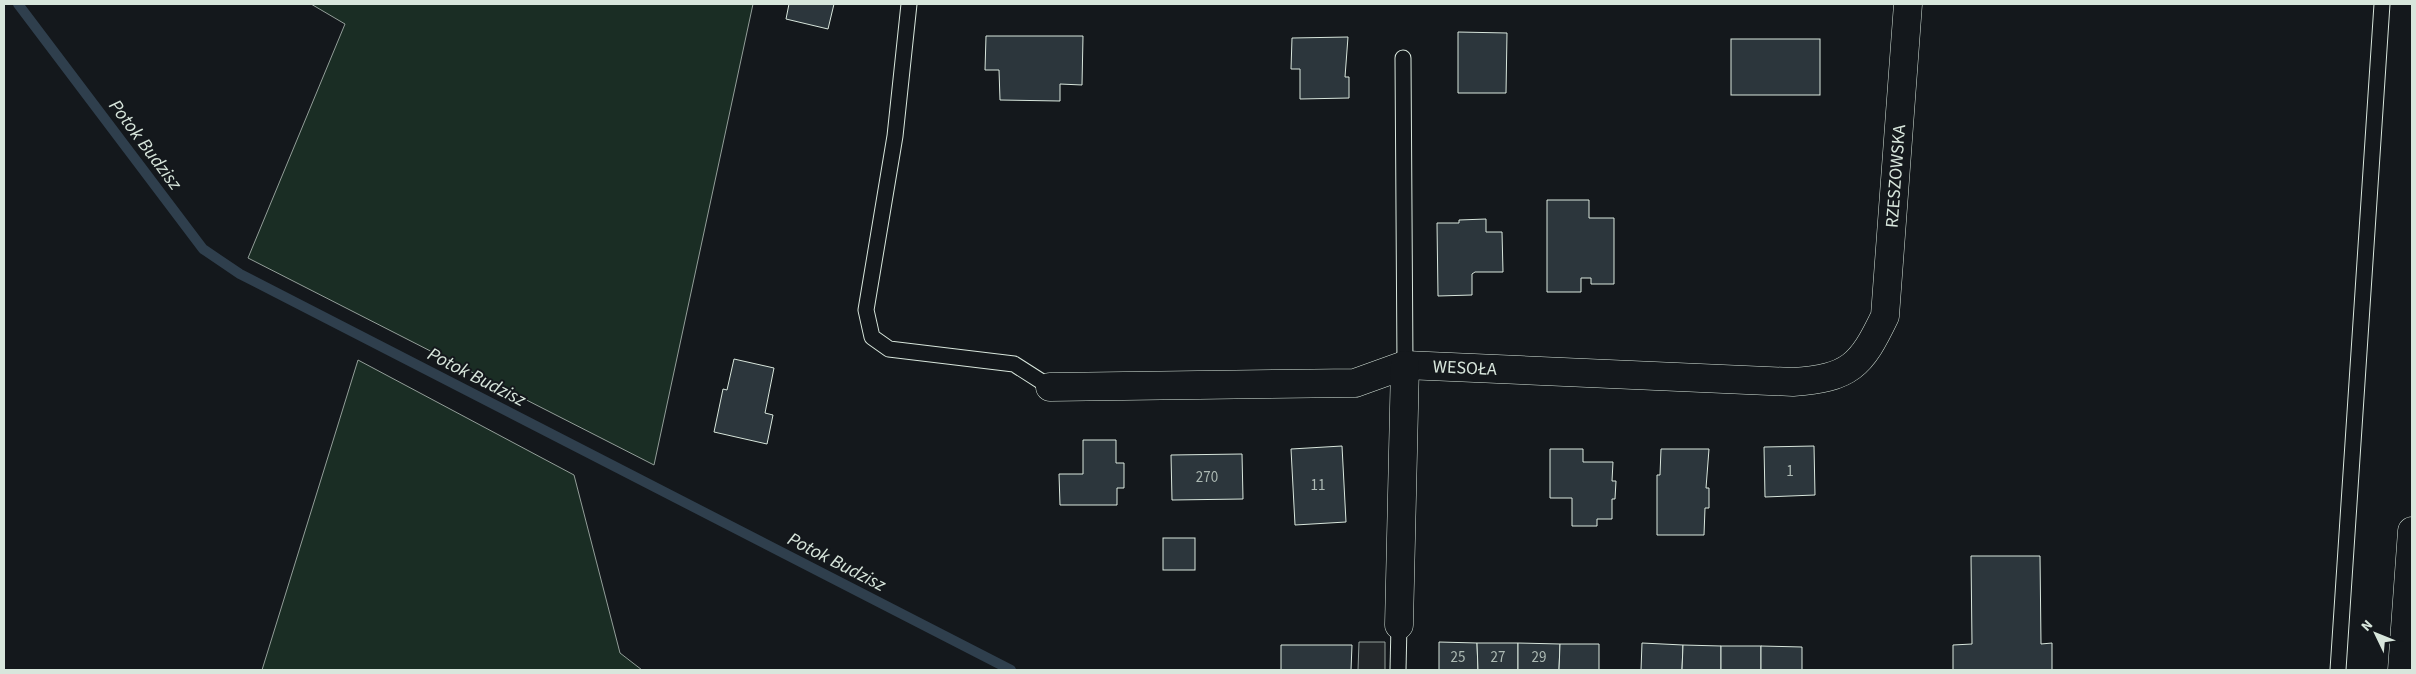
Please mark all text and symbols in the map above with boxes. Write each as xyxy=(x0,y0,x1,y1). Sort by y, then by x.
water label: Potok Budzisz xyxy=(102,94,189,197)
street label: RZESZOWSKA xyxy=(1880,123,1912,229)
water label: Potok Budzisz xyxy=(422,341,531,414)
street label: WESOŁA xyxy=(1432,354,1498,382)
house number: 1 xyxy=(1786,461,1794,482)
house number: 270 xyxy=(1196,467,1218,488)
house number: 11 xyxy=(1311,475,1325,496)
water label: Potok Budzisz xyxy=(782,526,891,599)
north arrow xyxy=(2351,609,2401,659)
text: N xyxy=(2357,616,2378,636)
house number: 25 xyxy=(1451,647,1465,668)
house number: 27 xyxy=(1491,647,1505,668)
house number: 29 xyxy=(1532,647,1546,668)

